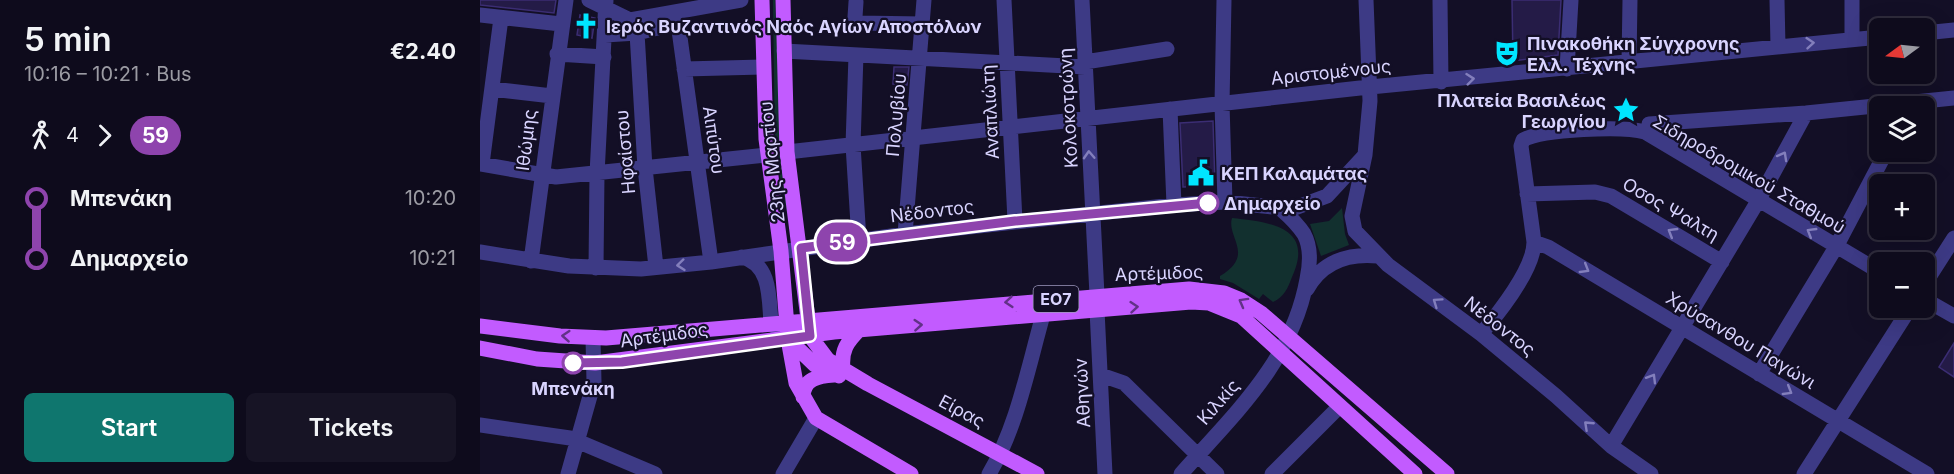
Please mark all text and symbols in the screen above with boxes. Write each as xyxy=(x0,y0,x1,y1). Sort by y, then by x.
church icon: Ιερός Βυζαντινός Ναός Αγίων Αποστόλων xyxy=(571,11,601,41)
place label: Ιερός Βυζαντινός Ναός Αγίων Αποστόλων xyxy=(606,16,982,37)
north arrow xyxy=(1869,18,1935,84)
map controls xyxy=(1869,18,1935,318)
text: 5 min xyxy=(24,19,112,59)
place label: Πινακοθήκη Σύγχρονης Ελλ. Τέχνης xyxy=(1527,33,1740,75)
one-way arrow xyxy=(1805,37,1814,50)
text: €2.40 xyxy=(390,38,456,64)
theatre icon: Πινακοθήκη Σύγχρονης Ελλ. Τέχνης xyxy=(1492,38,1522,68)
street label: Κολοκοτρώνη xyxy=(1054,47,1082,169)
street label: Αριστομένους xyxy=(1270,55,1392,89)
text: 10:16 – 10:21 · Bus xyxy=(24,62,192,86)
street label: Αναπλιώτη xyxy=(977,64,1003,160)
street label: Πολυβίου xyxy=(882,73,910,157)
one-way arrow xyxy=(1465,73,1474,86)
place label: Πλατεία Βασιλέως Γεωργίου xyxy=(1437,90,1606,132)
place icon: Πλατεία Βασιλέως Γεωργίου xyxy=(1611,95,1641,125)
button: layers xyxy=(1869,96,1935,162)
street label: 23ης Μαρτίου xyxy=(755,100,789,224)
street label: Αιπύτου xyxy=(699,105,729,175)
street label: Ιθώμης xyxy=(512,108,540,172)
street label: Ηφαίστου xyxy=(611,109,639,195)
street label: Σιδηροδρομικού Σταθμού xyxy=(1649,110,1849,238)
icon: walk xyxy=(24,119,57,152)
icon: forward xyxy=(88,119,121,152)
text: 4 xyxy=(66,123,79,147)
text: 59 xyxy=(142,123,169,148)
one-way arrow xyxy=(1083,150,1096,159)
one-way arrow xyxy=(1776,151,1787,162)
public building icon: ΚΕΠ Καλαμάτας xyxy=(1186,158,1216,188)
place label: ΚΕΠ Καλαμάτας xyxy=(1221,163,1367,184)
street label: Οσος Ψαλτη xyxy=(1619,173,1723,245)
button: + xyxy=(1869,174,1935,240)
text: Μπενάκη xyxy=(70,185,172,211)
text: 10:20 xyxy=(405,186,456,210)
marker: Δημαρχείο xyxy=(1197,192,1219,214)
place label: Δημαρχείο xyxy=(1224,193,1321,214)
street label: Νέδοντος xyxy=(889,195,975,227)
line badge: 59 xyxy=(815,222,869,262)
one-way arrow xyxy=(1668,228,1678,239)
one-way arrow xyxy=(1807,228,1817,239)
text: 59 xyxy=(828,230,856,255)
text: Δημαρχείο xyxy=(70,245,188,271)
text: 10:21 xyxy=(409,246,456,270)
button: − xyxy=(1869,252,1935,318)
one-way arrow xyxy=(676,258,685,271)
street label: Αρτέμιδος xyxy=(1114,261,1204,285)
one-way arrow xyxy=(1579,262,1589,274)
road number: ΕΟ7 xyxy=(1034,286,1078,312)
street label: Χρύσανθου Παγώνι xyxy=(1663,287,1820,393)
street label: Νέδοντος xyxy=(1460,292,1540,360)
one-way arrow xyxy=(1004,296,1013,309)
one-way arrow xyxy=(1239,298,1249,309)
one-way arrow xyxy=(1433,298,1444,309)
one-way arrow xyxy=(1129,301,1138,314)
street label: Αρτέμιδος xyxy=(619,318,709,352)
one-way arrow xyxy=(914,319,923,332)
one-way arrow xyxy=(562,330,571,343)
marker: Μπενάκη xyxy=(562,352,584,374)
street label: Αθηνών xyxy=(1070,357,1094,428)
one-way arrow xyxy=(1645,374,1657,384)
street label: Κιλκίς xyxy=(1193,375,1243,429)
place label: Μπενάκη xyxy=(531,378,615,399)
one-way arrow xyxy=(1782,384,1792,395)
street label: Είρας xyxy=(935,390,989,432)
button: Start xyxy=(24,393,234,462)
button: Tickets xyxy=(246,393,456,462)
one-way arrow xyxy=(1584,422,1595,433)

